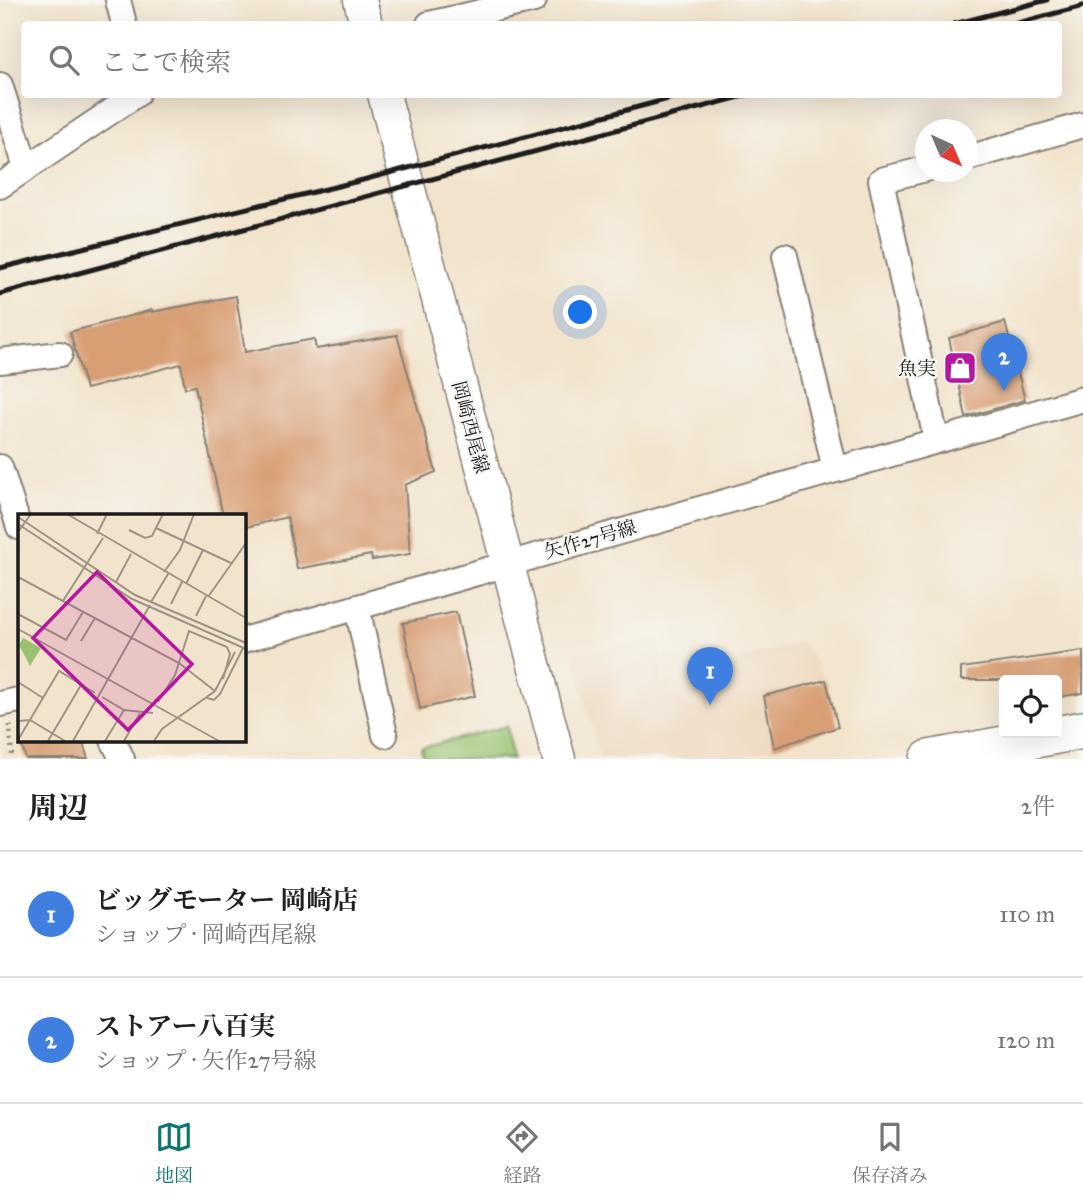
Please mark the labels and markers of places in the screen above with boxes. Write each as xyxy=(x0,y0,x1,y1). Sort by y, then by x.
pin: 2 xyxy=(981,333,1027,391)
shop icon: 魚実 xyxy=(941,349,979,387)
place label: 魚実 xyxy=(898,357,936,380)
pin: 1 xyxy=(687,647,733,705)

